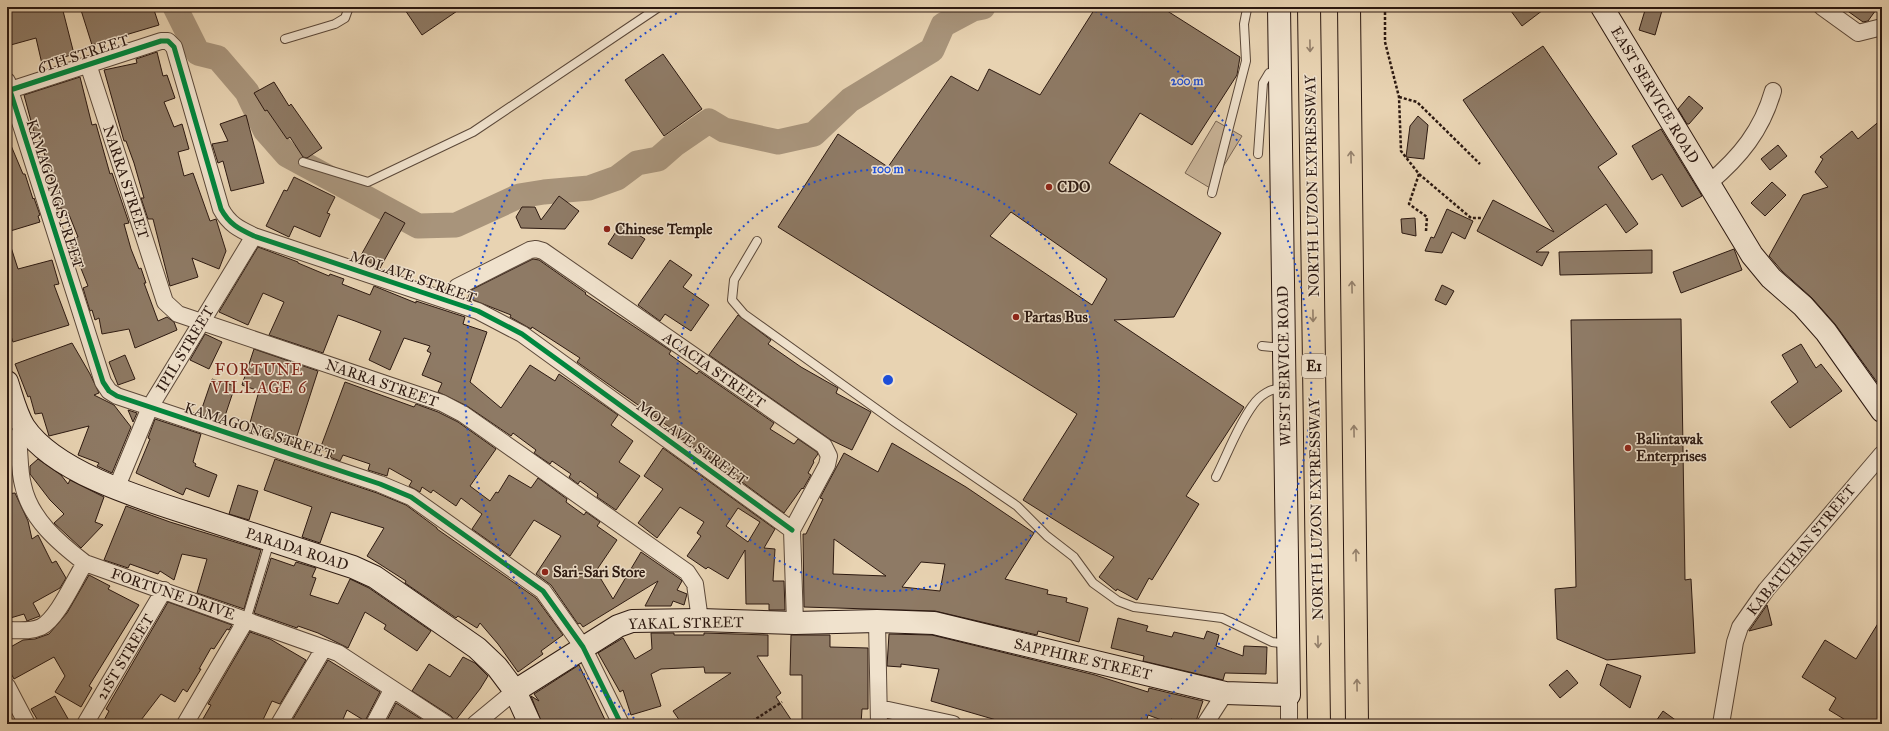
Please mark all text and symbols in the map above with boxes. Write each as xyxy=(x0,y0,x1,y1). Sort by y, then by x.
street label: EAST SERVICE ROAD xyxy=(1607,23,1703,167)
street label: 6TH STREET xyxy=(35,31,131,77)
one-way arrow xyxy=(1306,39,1314,52)
text: 200 m xyxy=(1171,74,1204,88)
street label: NORTH LUZON EXPRESSWAY xyxy=(1301,74,1323,297)
street label: KAMAGONG STREET xyxy=(22,117,88,271)
street label: NARRA STREET xyxy=(99,123,153,241)
one-way arrow xyxy=(1347,151,1354,164)
text: 100 m xyxy=(872,162,905,176)
place label: CDO xyxy=(1057,178,1091,196)
marker: CDO xyxy=(1044,182,1054,192)
place label: Chinese Temple xyxy=(615,220,713,239)
marker: Chinese Temple xyxy=(602,224,612,234)
street label: MOLAVE STREET xyxy=(347,247,479,307)
one-way arrow xyxy=(1348,281,1356,294)
street label: WEST SERVICE ROAD xyxy=(1274,285,1294,446)
street label: IPIL STREET xyxy=(152,303,218,395)
place label: Partas Bus xyxy=(1024,308,1089,326)
one-way arrow xyxy=(1309,309,1317,322)
marker: Partas Bus xyxy=(1011,312,1021,322)
street label: ACACIA STREET xyxy=(658,327,769,412)
road number: E1 xyxy=(1302,354,1326,378)
street label: NARRA STREET xyxy=(323,355,441,411)
district label: FORTUNE VILLAGE 6 xyxy=(210,360,307,397)
centre of rings xyxy=(881,373,895,387)
street label: MOLAVE STREET xyxy=(633,397,751,489)
street label: NORTH LUZON EXPRESSWAY xyxy=(1305,397,1327,620)
street label: KAMAGONG STREET xyxy=(182,398,336,464)
one-way arrow xyxy=(1350,425,1358,438)
place label: Balintawak Enterprises xyxy=(1636,430,1707,466)
marker: Balintawak Enterprises xyxy=(1623,443,1633,453)
street label: KABATUHAN STREET xyxy=(1743,481,1859,619)
street label: PARADA ROAD xyxy=(243,524,351,574)
one-way arrow xyxy=(1352,549,1360,562)
place label: Sari-Sari Store xyxy=(553,563,646,581)
street label: FORTUNE DRIVE xyxy=(109,564,238,624)
marker: Sari-Sari Store xyxy=(540,567,550,577)
street label: 21ST STREET xyxy=(92,611,158,703)
street label: YAKAL STREET xyxy=(628,613,744,633)
street label: SAPPHIRE STREET xyxy=(1012,634,1154,684)
one-way arrow xyxy=(1314,635,1322,648)
one-way arrow xyxy=(1353,679,1361,692)

